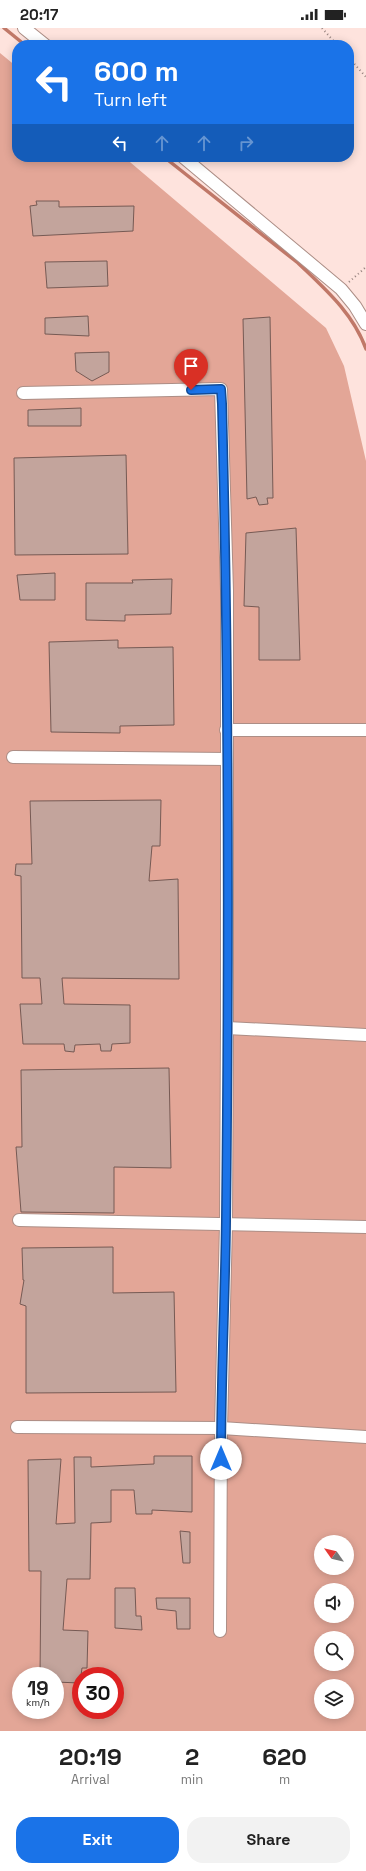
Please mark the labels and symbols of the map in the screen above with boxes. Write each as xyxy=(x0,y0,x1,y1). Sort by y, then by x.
pin xyxy=(174,349,208,390)
position arrow xyxy=(200,1438,242,1480)
north arrow xyxy=(314,1535,354,1575)
speed limit sign: 30 xyxy=(72,1667,124,1719)

